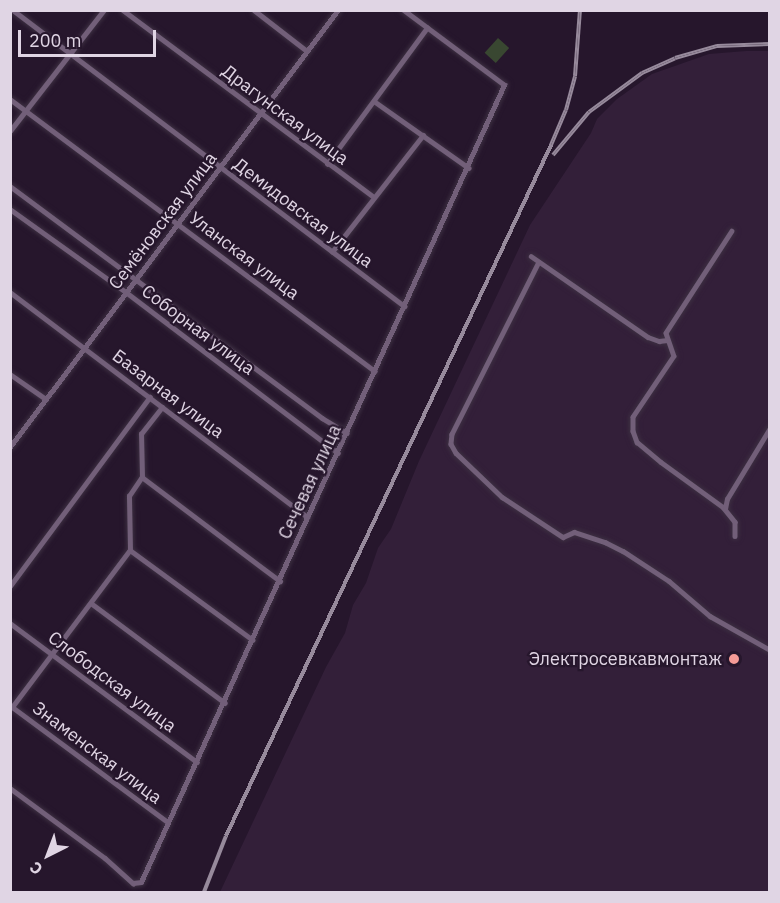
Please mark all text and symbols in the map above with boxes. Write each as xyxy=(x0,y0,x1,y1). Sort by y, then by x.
scale bar xyxy=(21,18,159,56)
text: 200 m xyxy=(29,29,81,52)
street label: Драгунская улица xyxy=(217,60,353,170)
street label: Семёновская улица xyxy=(104,148,222,294)
street label: Демидовская улица xyxy=(229,154,377,272)
street label: Уланская улица xyxy=(185,208,303,304)
street label: Соборная улица xyxy=(137,280,259,380)
street label: Базарная улица xyxy=(108,345,228,443)
street label: Сечевая улица xyxy=(274,421,346,543)
street label: Слободская улица xyxy=(44,627,180,737)
place label: Электросевкавмонтаж xyxy=(529,648,722,670)
marker: Электросевкавмонтаж xyxy=(727,652,741,666)
street label: Знаменская улица xyxy=(28,697,166,809)
north arrow xyxy=(18,825,78,885)
text: С xyxy=(25,857,47,879)

